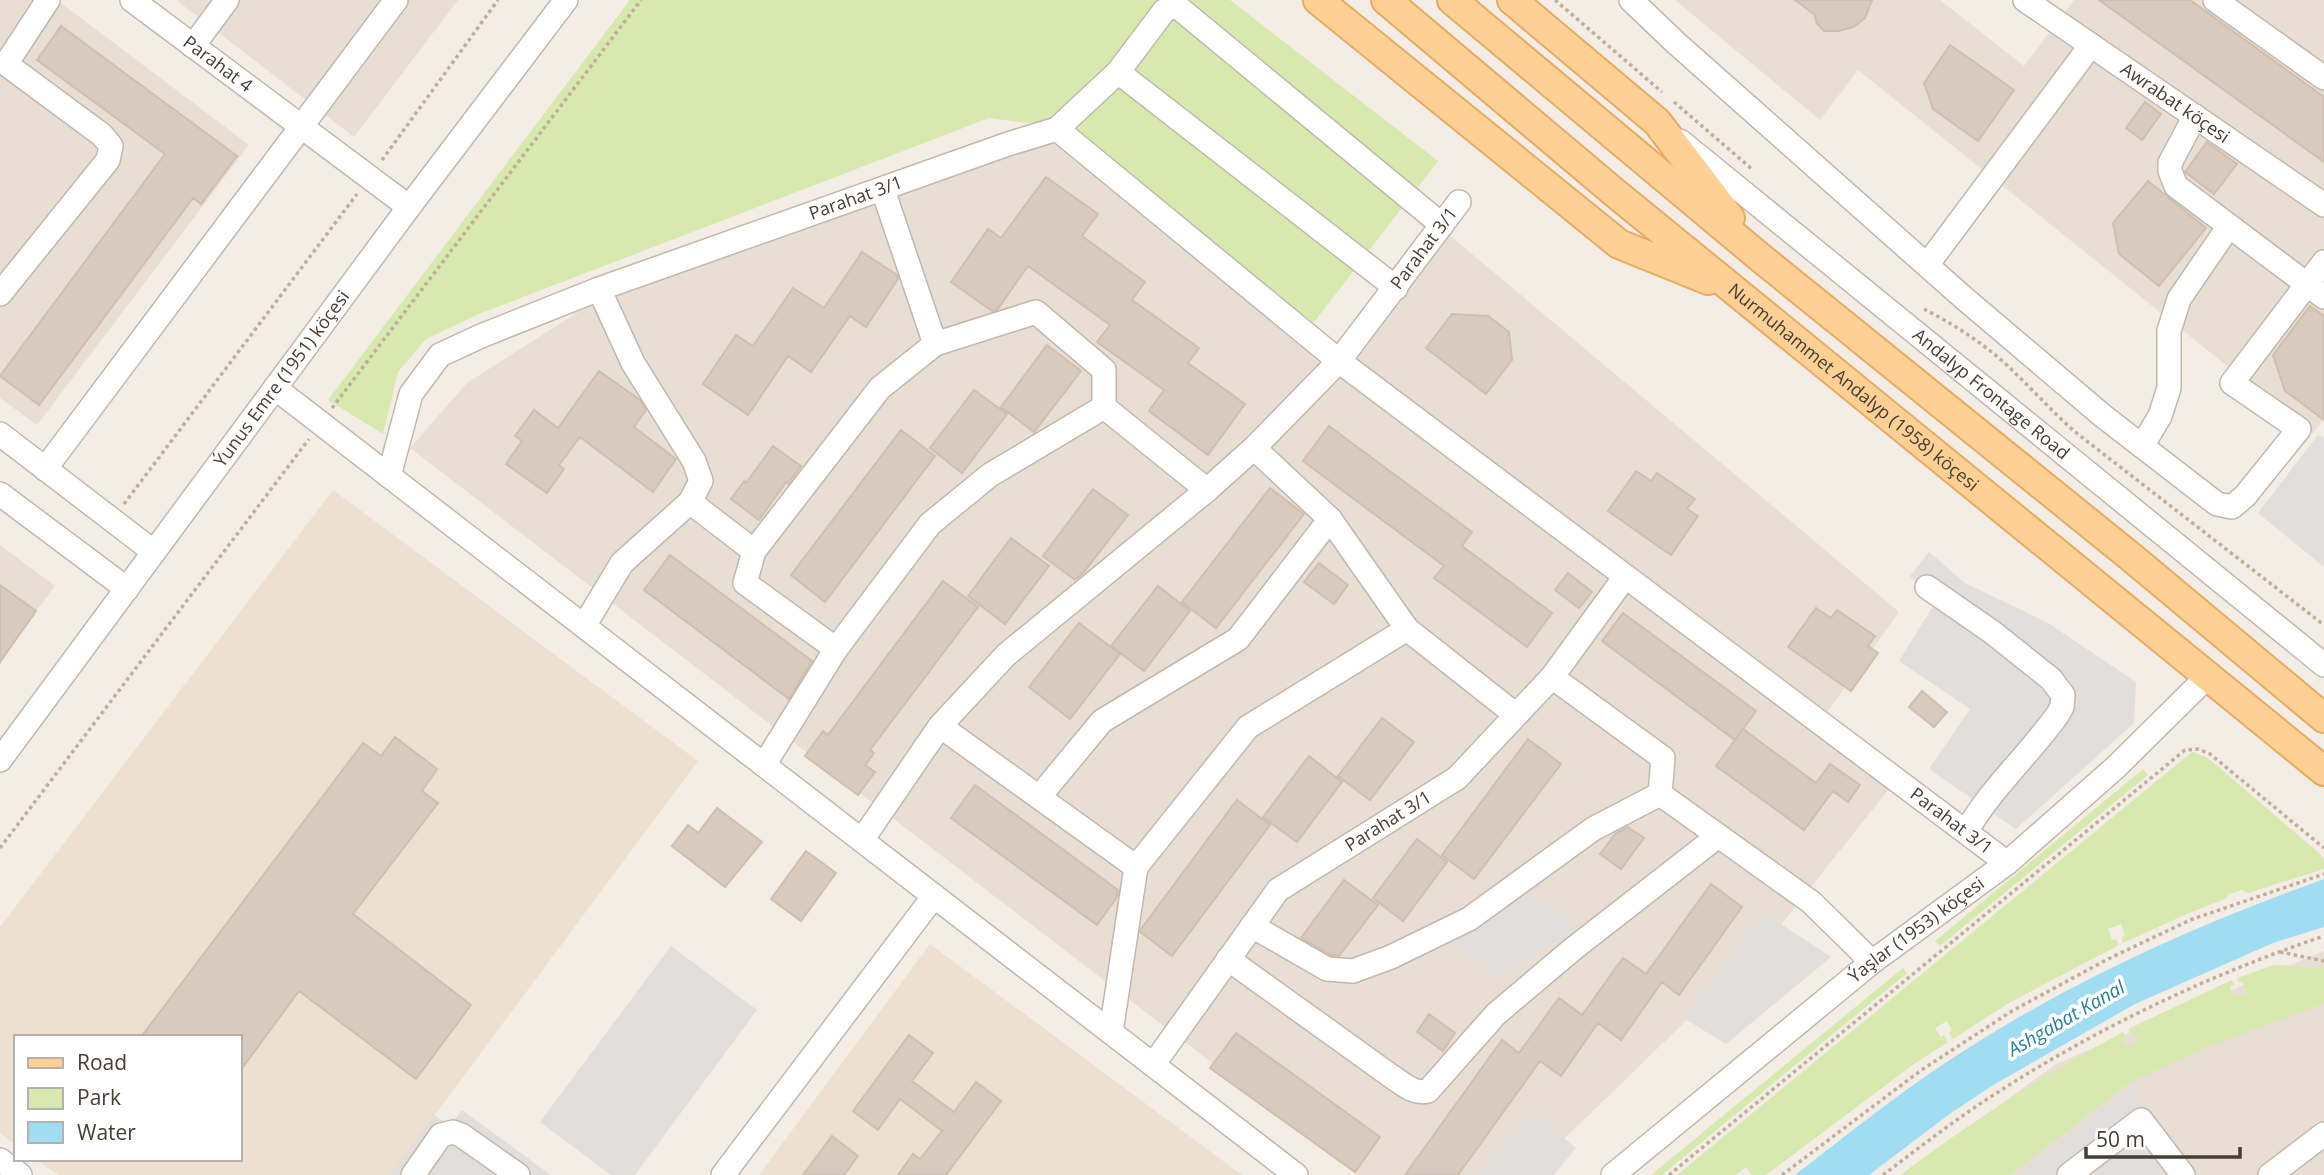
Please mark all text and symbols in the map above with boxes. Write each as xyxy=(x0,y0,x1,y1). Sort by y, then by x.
street label: Parahat 4 xyxy=(179,29,258,97)
street label: Awrabat köçesi xyxy=(2117,56,2235,148)
street label: Parahat 3/1 xyxy=(805,169,905,225)
street label: Parahat 3/1 xyxy=(1384,201,1462,294)
street label: Nurmuhammet Andalyp (1958) köçesi xyxy=(1724,277,1984,496)
street label: Ýunus Emre (1951) köçesi xyxy=(208,285,354,471)
street label: Andalyp Frontage Road xyxy=(1908,322,2075,464)
street label: Parahat 3/1 xyxy=(1906,781,1998,859)
street label: Parahat 3/1 xyxy=(1340,784,1435,856)
street label: Ýaşlar (1953) köçesi xyxy=(1843,871,1989,988)
water label: Ashgabat Kanal xyxy=(2001,973,2130,1063)
legend xyxy=(14,1035,242,1161)
text: Road xyxy=(77,1048,127,1076)
text: Park xyxy=(77,1083,121,1111)
scale bar xyxy=(2086,1116,2240,1160)
text: Water xyxy=(77,1118,136,1146)
text: 50 m xyxy=(2096,1125,2145,1153)

